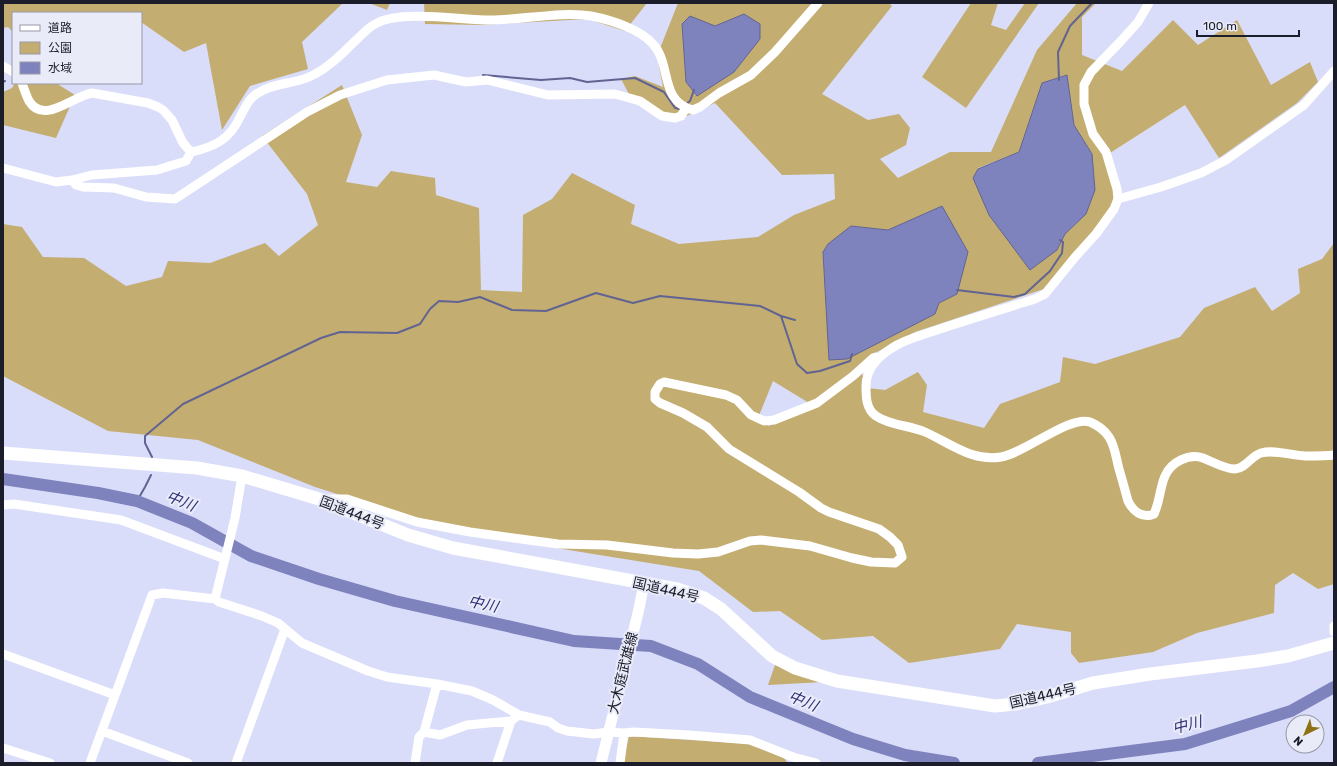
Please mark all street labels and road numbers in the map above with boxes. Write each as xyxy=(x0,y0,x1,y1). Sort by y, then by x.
street label: 国道444号 xyxy=(317,493,387,533)
street label: 国道444号 xyxy=(631,574,701,606)
street label: 大木庭武雄線 xyxy=(605,630,641,716)
street label: 国道444号 xyxy=(1008,680,1078,712)

